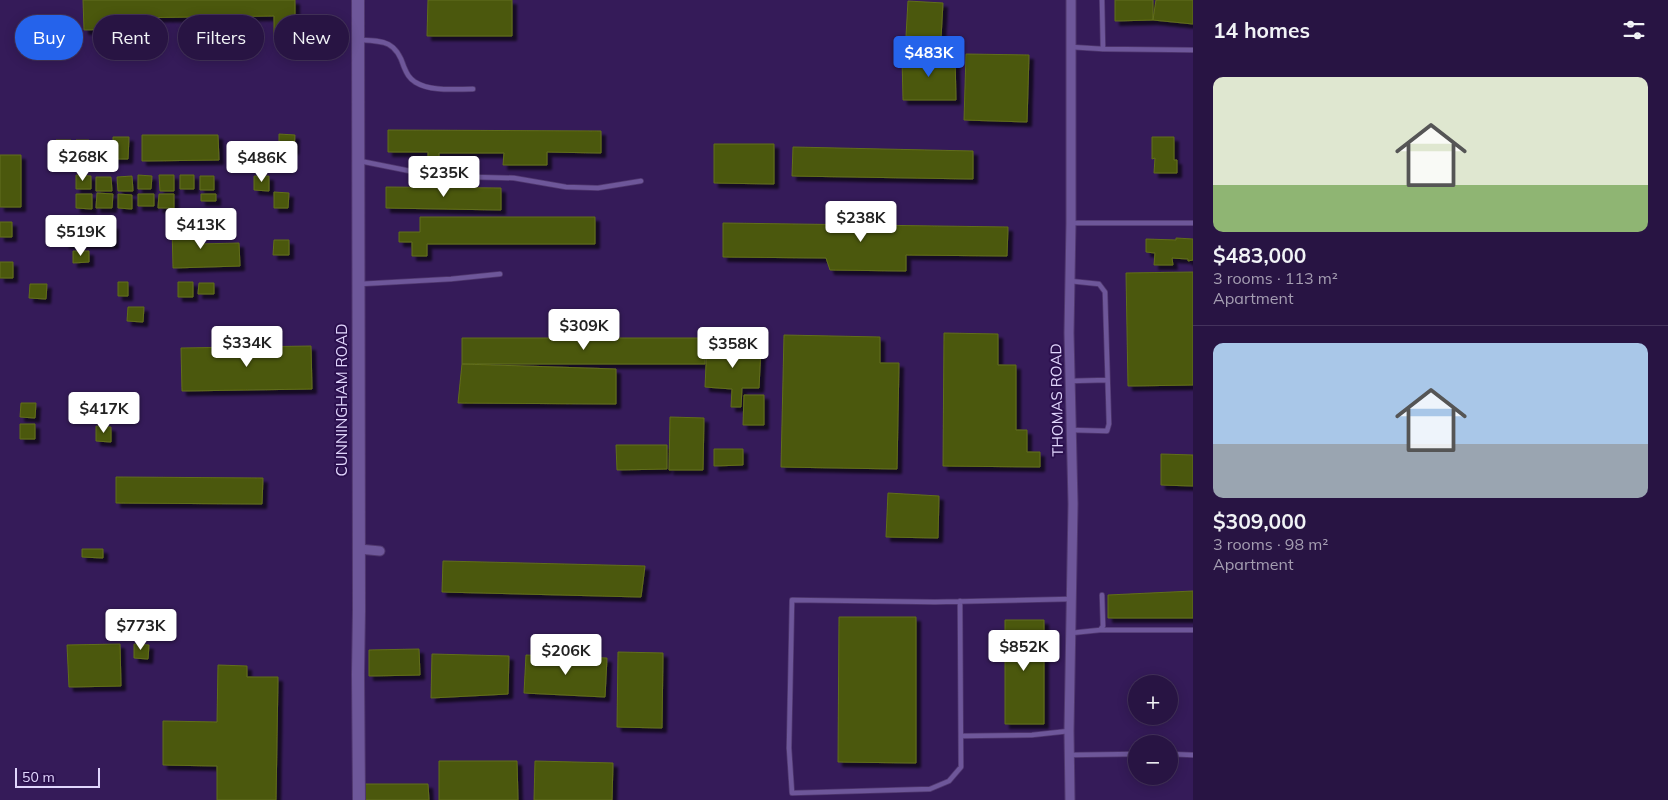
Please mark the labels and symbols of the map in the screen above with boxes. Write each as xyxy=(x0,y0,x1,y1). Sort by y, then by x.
pin: $483K xyxy=(894,36,964,78)
pin: $268K xyxy=(48,140,118,182)
pin: $486K xyxy=(227,140,297,183)
pin: $235K xyxy=(409,156,479,198)
pin: $238K xyxy=(826,200,896,243)
pin: $413K xyxy=(166,208,236,250)
pin: $519K xyxy=(46,214,116,257)
pin: $309K xyxy=(549,308,619,351)
street label: CUNNINGHAM ROAD xyxy=(332,324,351,476)
pin: $334K xyxy=(212,326,282,368)
pin: $358K xyxy=(698,326,768,369)
street label: THOMAS ROAD xyxy=(1046,343,1067,457)
pin: $417K xyxy=(69,392,139,434)
pin: $773K xyxy=(106,608,176,651)
pin: $852K xyxy=(989,630,1059,672)
pin: $206K xyxy=(531,634,601,676)
scale bar xyxy=(15,765,100,788)

